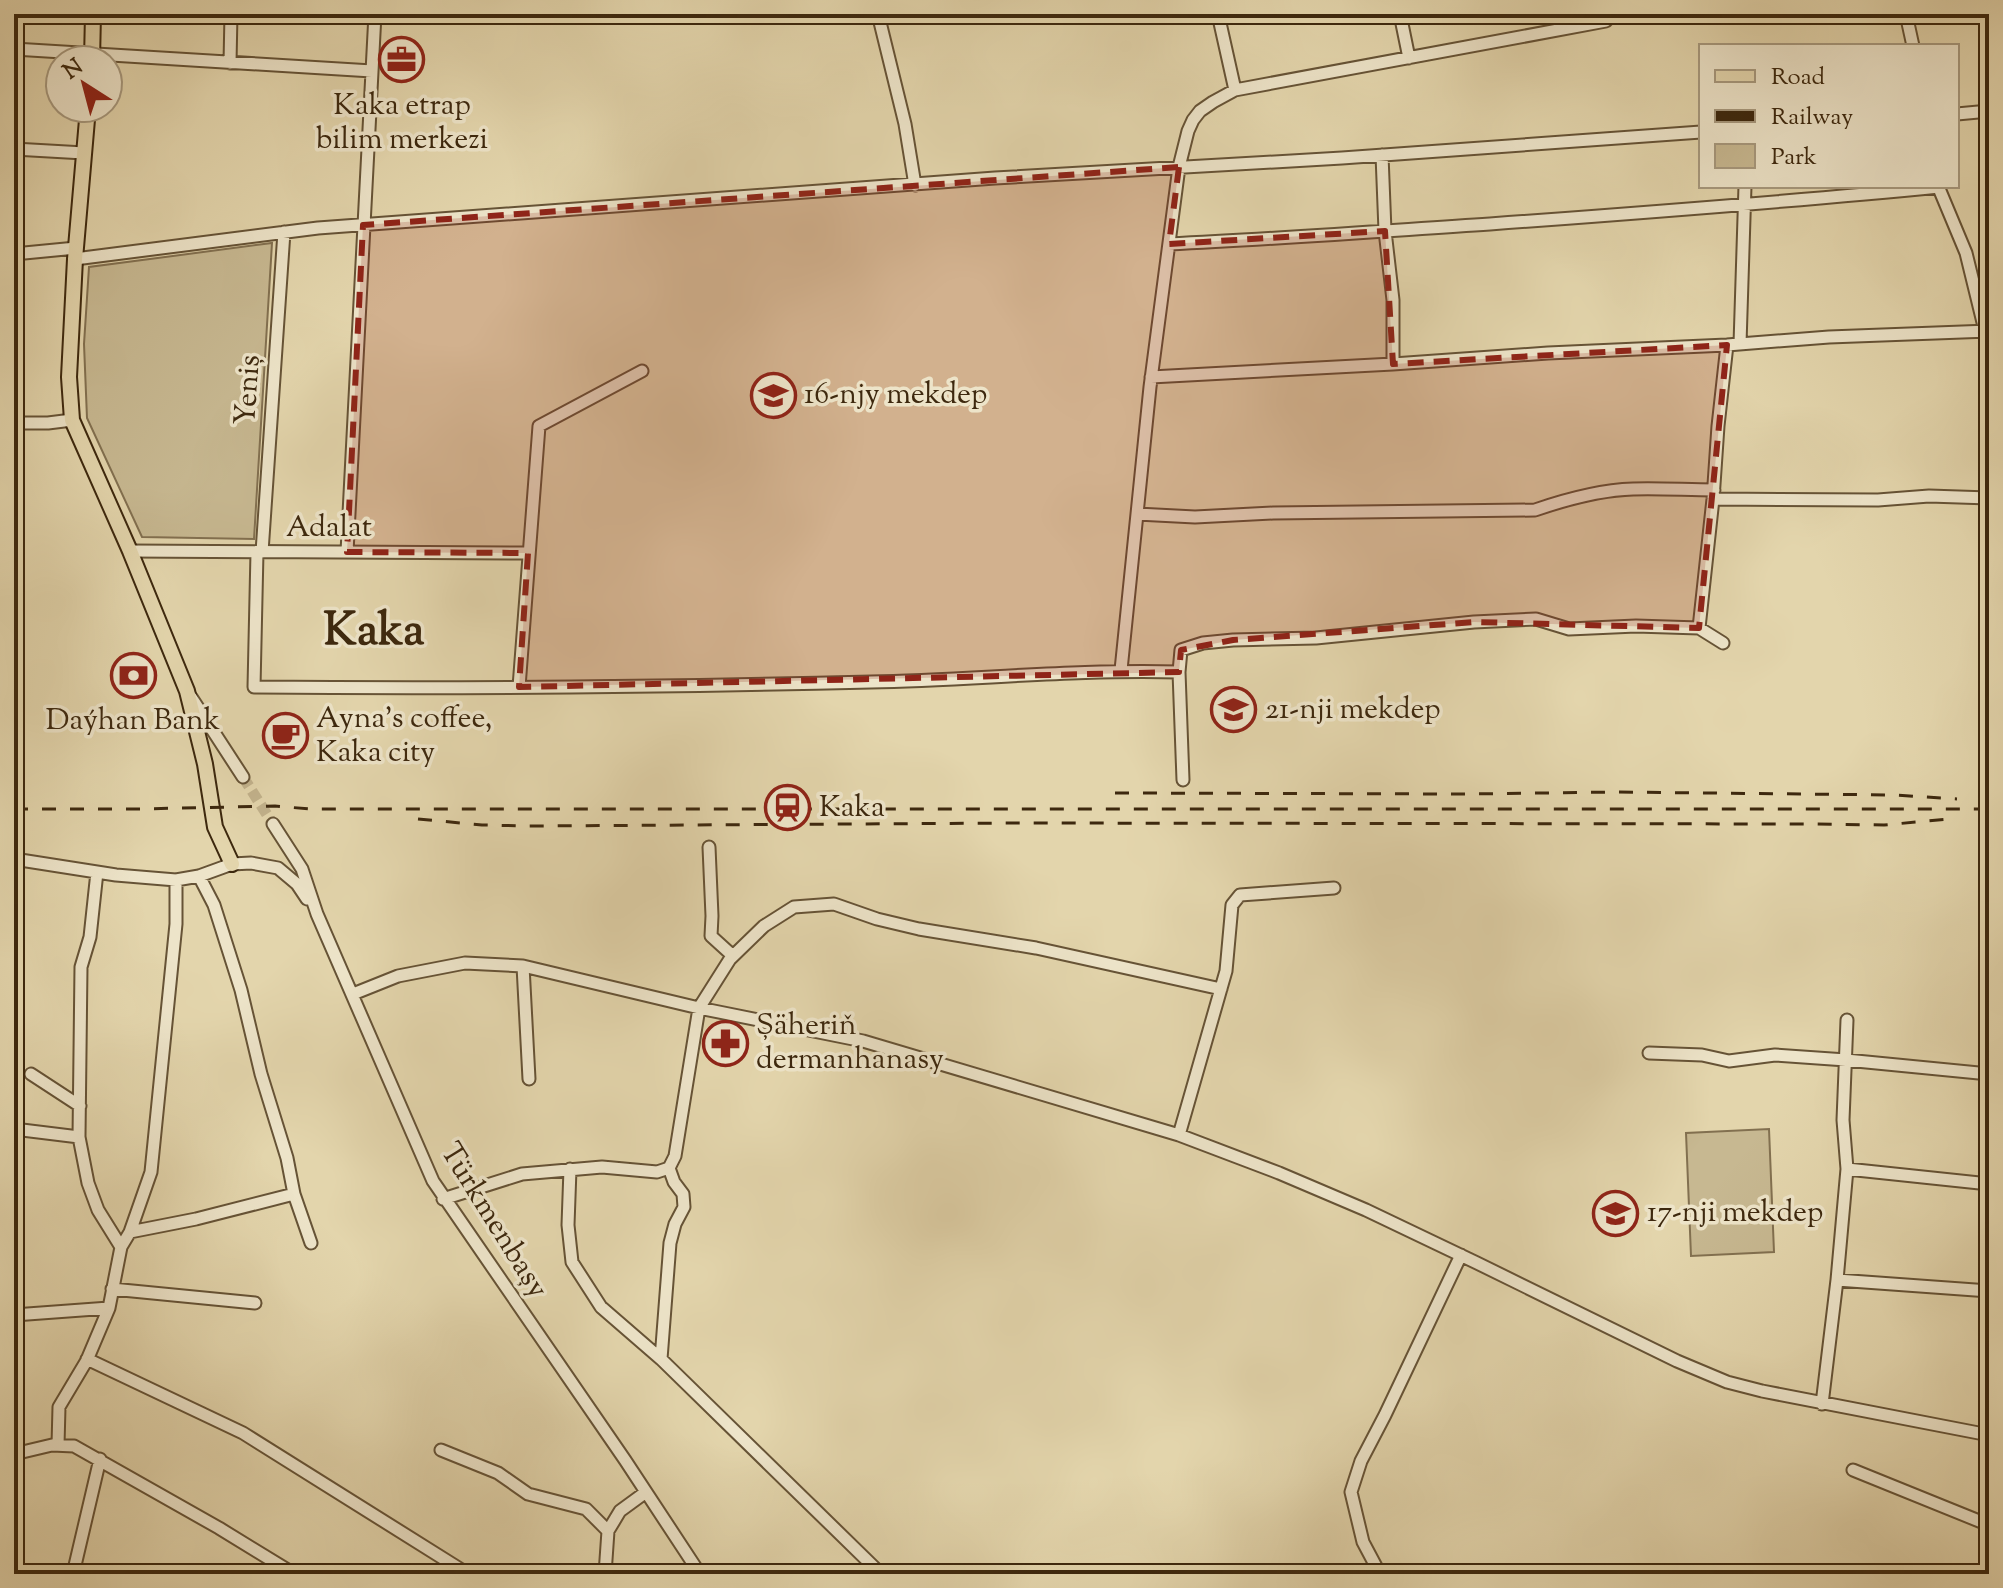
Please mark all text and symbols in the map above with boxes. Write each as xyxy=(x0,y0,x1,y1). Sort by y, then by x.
office icon: Kaka etrap bilim merkezi xyxy=(378,36,426,84)
north arrow xyxy=(44,44,124,124)
legend xyxy=(1699,44,1959,188)
text: N xyxy=(57,52,91,88)
text: Road xyxy=(1771,61,1825,95)
place label: Kaka etrap bilim merkezi xyxy=(316,85,488,162)
text: Railway xyxy=(1771,101,1853,135)
text: Park xyxy=(1771,141,1817,175)
street label: Yeniş xyxy=(225,353,273,427)
school or university icon: 16-njy mekdep xyxy=(749,371,797,419)
place label: 16-njy mekdep xyxy=(804,374,987,417)
street label: Adalat xyxy=(286,507,372,550)
district label: Kaka xyxy=(324,600,424,666)
bank icon: Daýhan Bank xyxy=(109,651,157,699)
school or university icon: 21-nji mekdep xyxy=(1210,686,1258,734)
place label: 21-nji mekdep xyxy=(1265,689,1441,732)
place label: Ayna's coffee, Kaka city xyxy=(316,698,492,775)
place label: Daýhan Bank xyxy=(46,700,220,743)
cafe icon: Ayna's coffee, Kaka city xyxy=(261,712,309,760)
station icon: Kaka xyxy=(764,784,812,832)
place label: Kaka xyxy=(819,787,885,830)
place label: Şäheriň dermanhanasy xyxy=(756,1005,944,1082)
pharmacy icon: Şäheriň dermanhanasy xyxy=(701,1019,749,1067)
street label: Türkmenbaşy xyxy=(428,1135,558,1307)
school or university icon: 17-nji mekdep xyxy=(1592,1189,1640,1237)
place label: 17-nji mekdep xyxy=(1647,1192,1823,1235)

